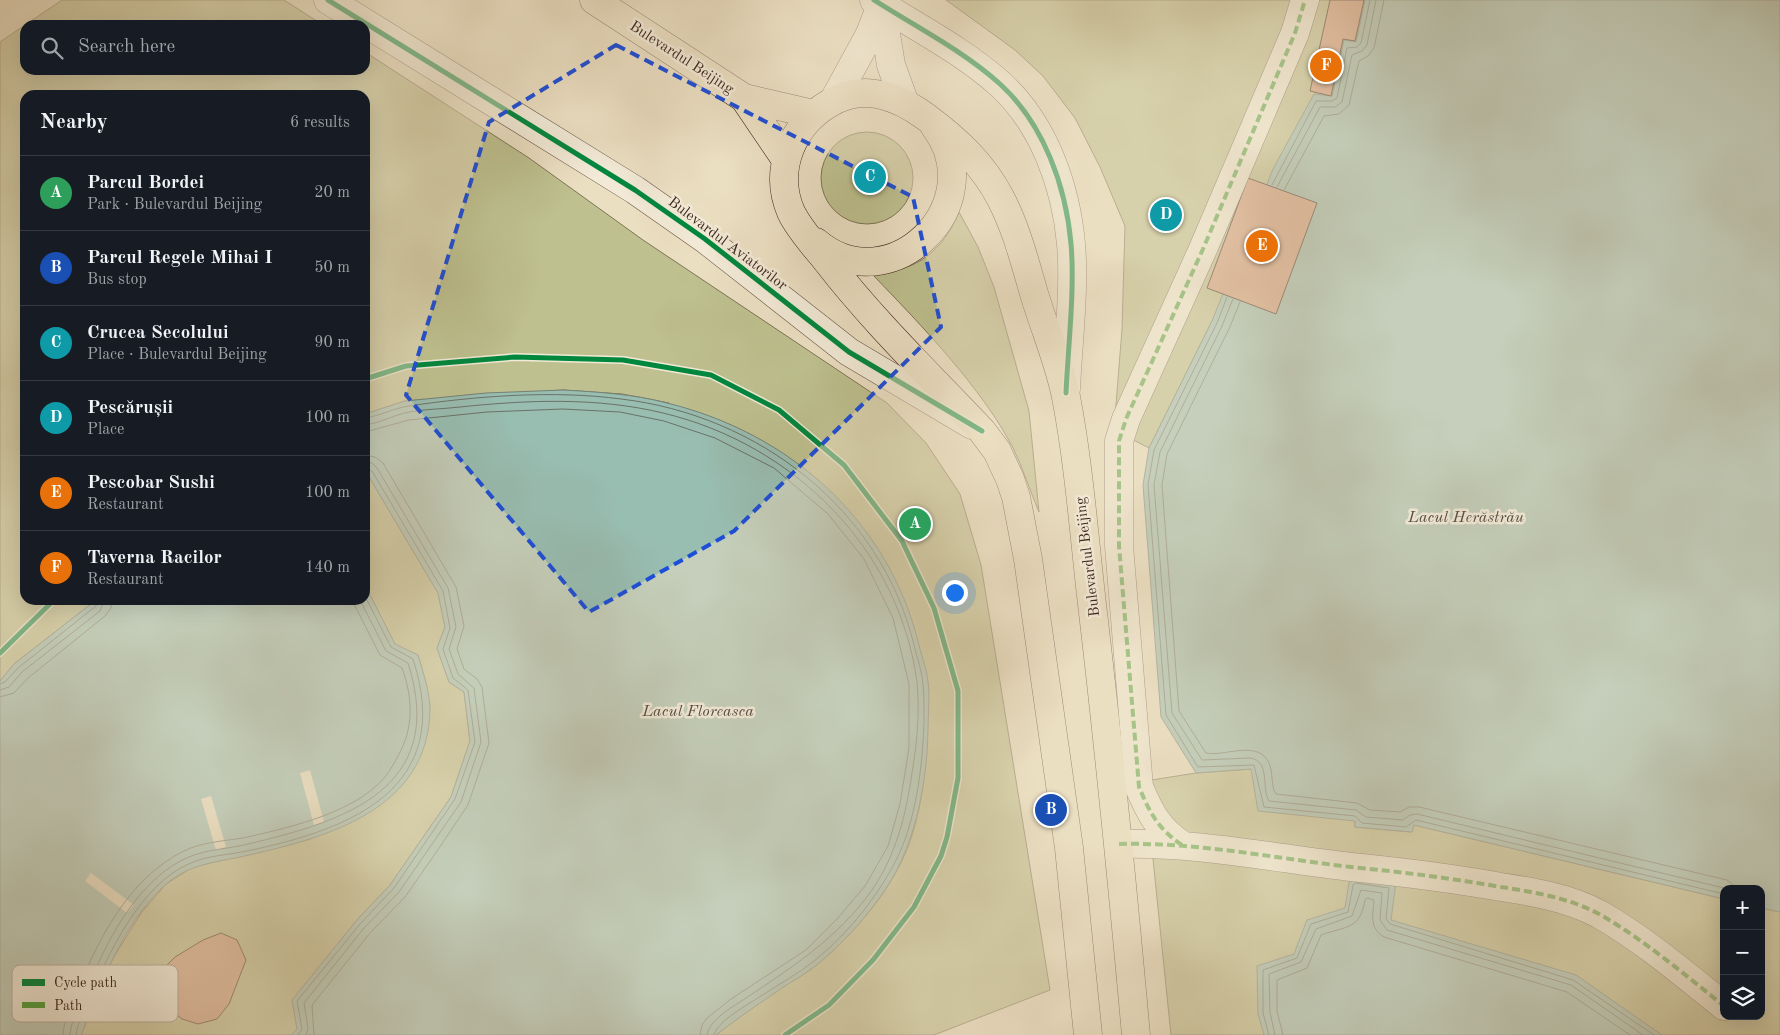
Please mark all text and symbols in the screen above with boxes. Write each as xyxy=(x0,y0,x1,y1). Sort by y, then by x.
street label: Bulevardul Beijing xyxy=(626,19,736,97)
search box xyxy=(20,20,370,75)
icon: search xyxy=(38,34,66,62)
text: Search here xyxy=(78,38,175,57)
pin: F xyxy=(1310,47,1342,85)
text: Nearby xyxy=(40,112,108,133)
text: 6 results xyxy=(290,115,350,131)
pin: C xyxy=(854,158,886,196)
text: Parcul Bordei xyxy=(87,174,204,193)
text: A xyxy=(50,185,62,201)
text: 20 m xyxy=(314,185,350,201)
street label: Bulevardul Aviatorilor xyxy=(665,195,789,294)
pin: D xyxy=(1150,196,1182,234)
text: Park · Bulevardul Beijing xyxy=(87,197,262,213)
pin: E xyxy=(1246,227,1278,265)
text: Parcul Regele Mihai I xyxy=(87,249,273,268)
text: B xyxy=(50,260,62,276)
text: 50 m xyxy=(314,260,350,276)
text: Bus stop xyxy=(87,272,147,288)
text: Crucea Secolului xyxy=(87,324,229,343)
text: C xyxy=(51,335,61,351)
text: 90 m xyxy=(314,335,350,351)
text: Place · Bulevardul Beijing xyxy=(87,347,267,363)
text: Pescărușii xyxy=(87,399,173,418)
text: D xyxy=(50,410,62,426)
text: 100 m xyxy=(305,410,350,426)
text: Place xyxy=(87,422,124,438)
text: Pescobar Sushi xyxy=(87,474,215,493)
text: E xyxy=(50,485,62,501)
text: 100 m xyxy=(305,485,350,501)
street label: Bulevardul Beijing xyxy=(1074,496,1103,618)
text: Restaurant xyxy=(87,497,164,513)
pin: A xyxy=(899,505,931,543)
water label: Lacul Herăstrău xyxy=(1407,510,1524,526)
text: Taverna Racilor xyxy=(87,549,222,568)
text: F xyxy=(51,560,61,576)
text: 140 m xyxy=(305,560,350,576)
text: Restaurant xyxy=(87,572,164,588)
your location xyxy=(942,580,968,606)
water label: Lacul Floreasca xyxy=(641,704,754,720)
pin: B xyxy=(1035,791,1067,829)
map controls xyxy=(1720,885,1765,1020)
button: + xyxy=(1720,885,1765,930)
button: − xyxy=(1720,930,1765,975)
legend xyxy=(12,965,178,1022)
button: layers xyxy=(1720,975,1765,1020)
text: Cycle path xyxy=(54,976,117,990)
text: Path xyxy=(54,999,83,1013)

